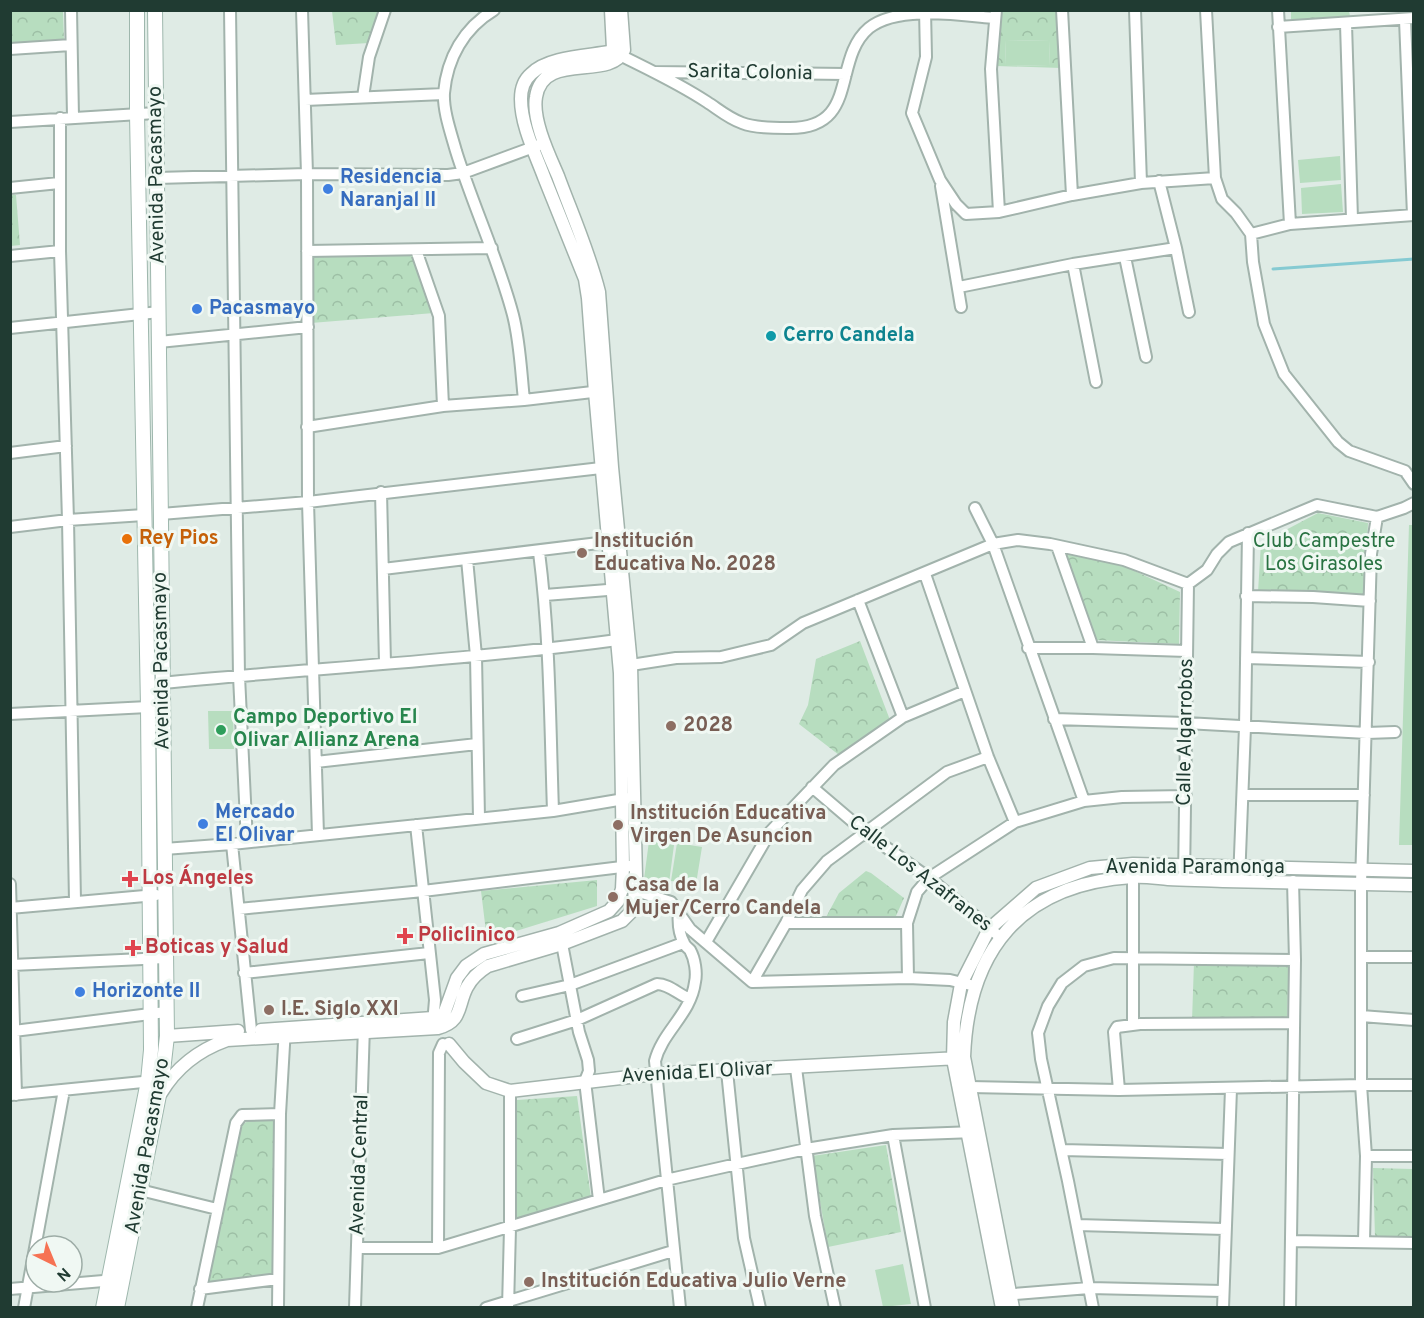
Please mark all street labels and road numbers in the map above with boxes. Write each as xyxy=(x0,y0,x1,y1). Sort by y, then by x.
street label: Sarita Colonia xyxy=(687,59,813,87)
street label: Avenida Pacasmayo xyxy=(142,86,172,264)
street label: Avenida Pacasmayo xyxy=(147,572,177,750)
street label: Calle Algarrobos xyxy=(1172,658,1200,806)
street label: Calle Los Azafranes xyxy=(843,810,997,938)
street label: Avenida Paramonga xyxy=(1105,855,1285,881)
street label: Avenida Pacasmayo xyxy=(120,1056,176,1236)
street label: Avenida El Olivar xyxy=(621,1056,774,1090)
street label: Avenida Central xyxy=(345,1094,375,1236)

